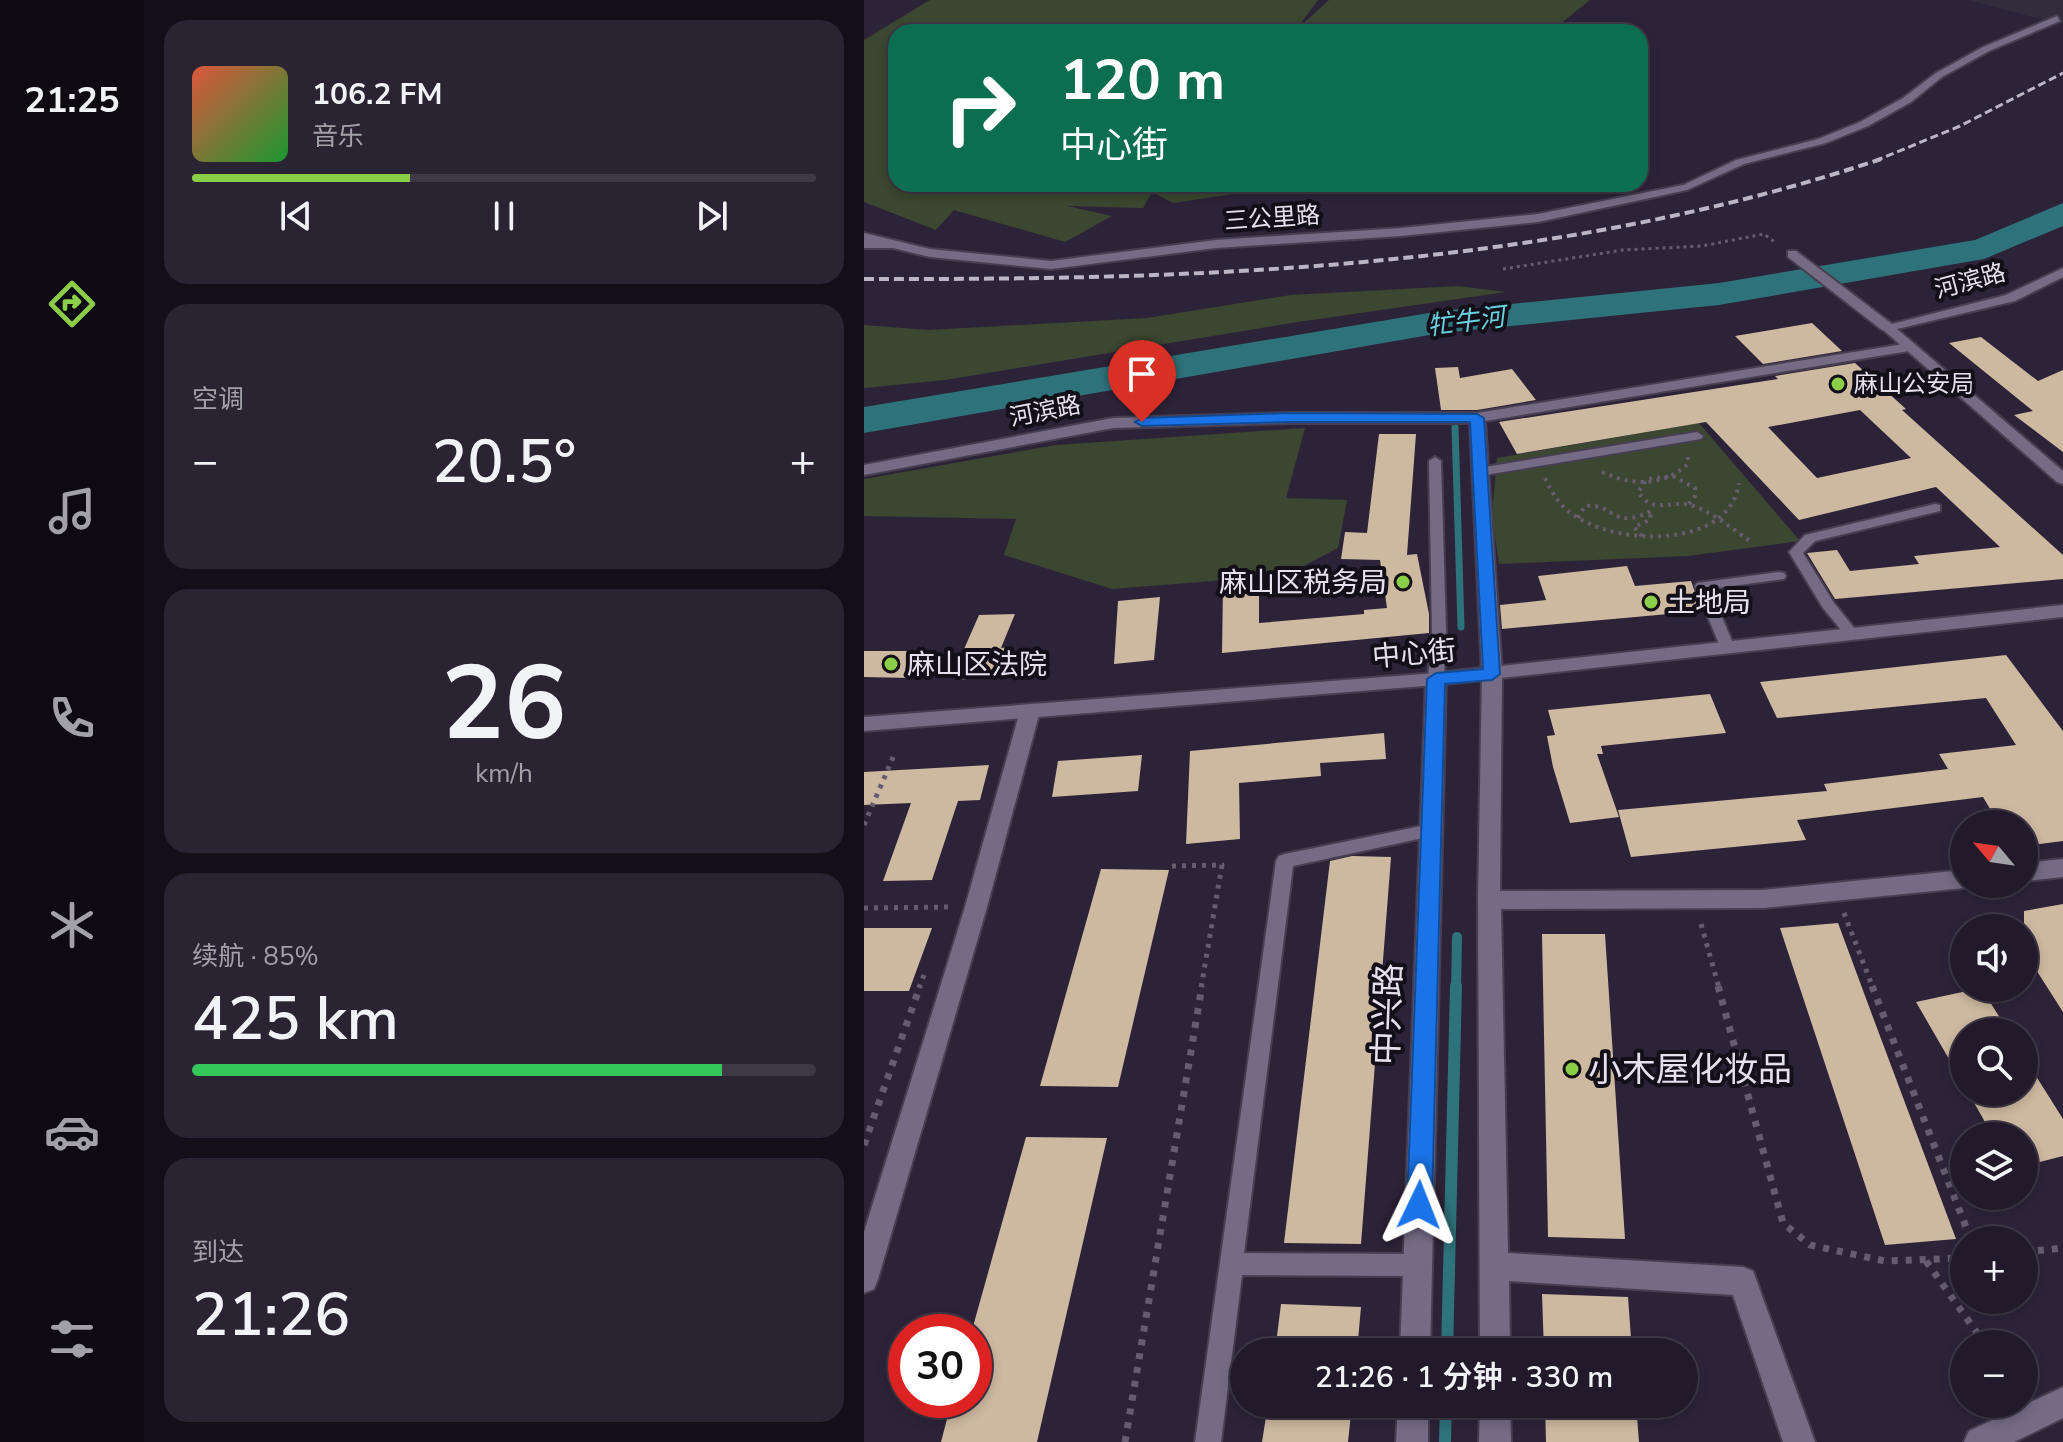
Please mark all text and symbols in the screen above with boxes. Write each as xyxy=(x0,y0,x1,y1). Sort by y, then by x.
text: 120 m xyxy=(1060,42,1225,119)
icon: right xyxy=(928,56,1032,160)
text: 106.2 FM xyxy=(312,74,442,115)
text: 21:25 xyxy=(24,76,120,125)
text: 音乐 xyxy=(312,119,364,154)
text: 中心街 xyxy=(1060,121,1168,170)
icon: previous xyxy=(274,194,318,238)
icon: pause xyxy=(482,194,526,238)
icon: next xyxy=(690,194,734,238)
street label: 三公里路 xyxy=(1223,199,1321,237)
street label: 河滨路 xyxy=(1931,256,2009,306)
icon: directions xyxy=(44,276,100,332)
water label: 牤牛河 xyxy=(1425,299,1512,344)
pin xyxy=(1108,340,1176,422)
icon: arrive xyxy=(1120,352,1164,396)
place label: 麻山公安局 xyxy=(1854,368,1974,400)
marker: 麻山公安局 xyxy=(1829,375,1847,393)
text: 空调 xyxy=(192,382,244,417)
street label: 河滨路 xyxy=(1007,388,1083,434)
text: 20.5° xyxy=(432,421,576,503)
text: − xyxy=(192,432,218,492)
text: + xyxy=(790,432,816,492)
icon: music xyxy=(44,483,100,539)
place label: 麻山区税务局 xyxy=(1219,564,1387,602)
marker: 麻山区税务局 xyxy=(1394,573,1412,591)
place label: 土地局 xyxy=(1667,584,1751,622)
marker: 土地局 xyxy=(1642,593,1660,611)
street label: 中心街 xyxy=(1371,631,1458,677)
text: 26 xyxy=(442,633,566,775)
place label: 麻山区法院 xyxy=(907,646,1047,684)
marker: 麻山区法院 xyxy=(882,655,900,673)
icon: phone xyxy=(44,690,100,746)
text: km/h xyxy=(475,756,533,791)
north arrow xyxy=(1950,810,2038,898)
map controls xyxy=(1950,810,2038,1418)
icon: climate xyxy=(44,897,100,953)
button: sound xyxy=(1950,914,2038,1002)
text: 续航 · 85% xyxy=(192,939,319,974)
street label: 中兴路 xyxy=(1363,962,1413,1066)
text: 425 km xyxy=(192,978,399,1060)
button: search xyxy=(1950,1018,2038,1106)
place label: 小木屋化妆品 xyxy=(1588,1047,1792,1093)
marker: 小木屋化妆品 xyxy=(1563,1060,1581,1078)
icon: car xyxy=(44,1104,100,1160)
button: layers xyxy=(1950,1122,2038,1210)
position arrow xyxy=(1377,1163,1461,1247)
button: + xyxy=(1950,1226,2038,1314)
text: 到达 xyxy=(192,1235,244,1270)
text: 21:26 xyxy=(192,1274,350,1356)
icon: filters xyxy=(44,1311,100,1367)
speed limit sign: 30 xyxy=(888,1314,992,1418)
button: − xyxy=(1950,1330,2038,1418)
text: 21:26 · 1 分钟 · 330 m xyxy=(1315,1357,1613,1398)

